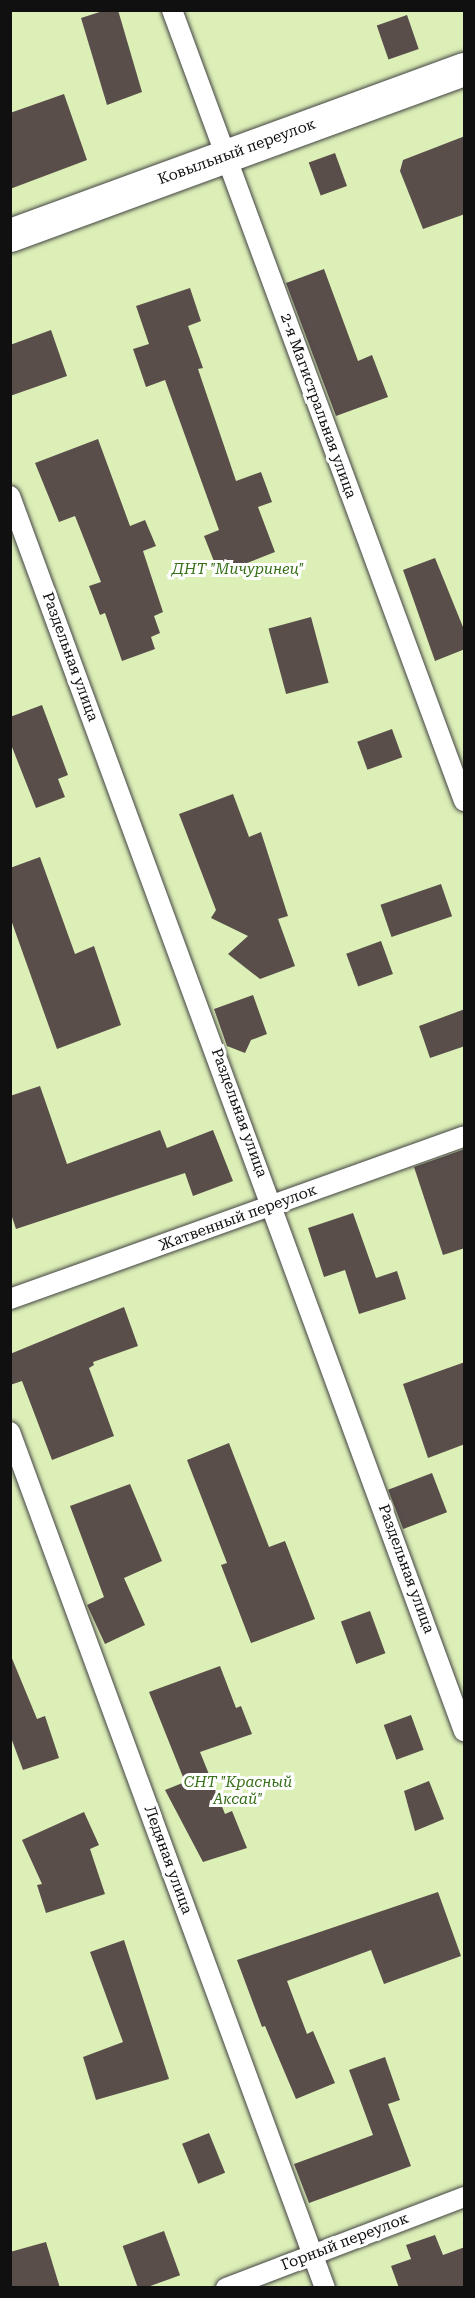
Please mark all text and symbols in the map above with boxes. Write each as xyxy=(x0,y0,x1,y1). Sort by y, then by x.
street label: Ковыльный переулок xyxy=(156,115,318,189)
street label: 2-я Магистральная улица xyxy=(276,311,360,501)
park label: ДНТ "Мичуринец" xyxy=(172,561,304,579)
street label: Раздельная улица xyxy=(38,590,102,724)
street label: Раздельная улица xyxy=(207,1046,271,1180)
street label: Жатвенный переулок xyxy=(157,1181,319,1255)
street label: Раздельная улица xyxy=(374,1502,438,1636)
park label: СНТ "Красный Аксай" xyxy=(184,1773,292,1808)
street label: Ледяная улица xyxy=(140,1803,196,1917)
street label: Горный переулок xyxy=(279,2209,411,2275)

